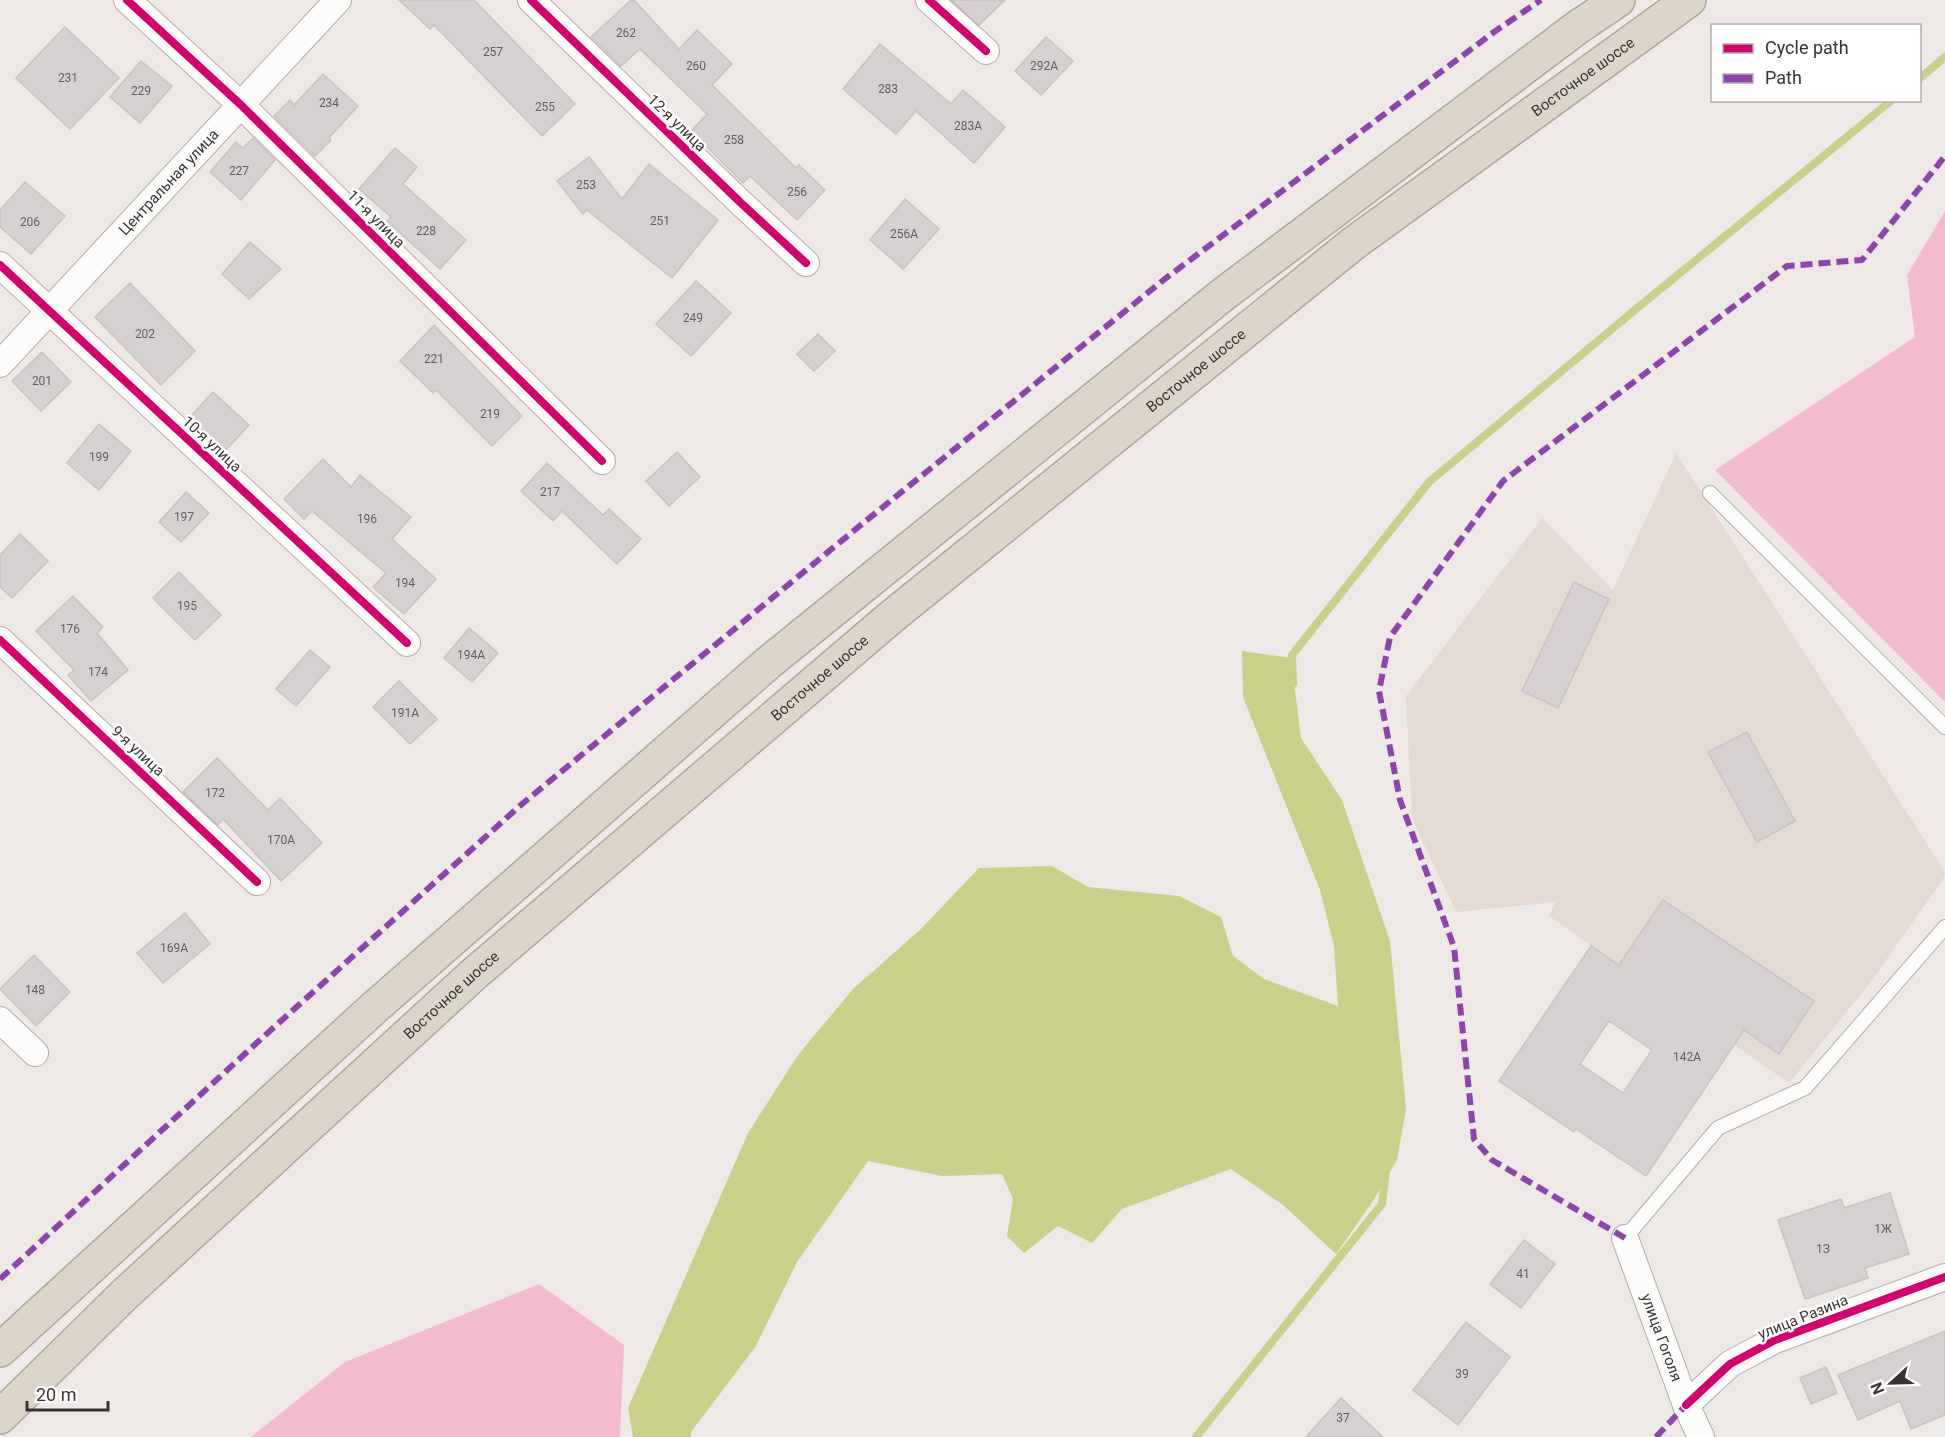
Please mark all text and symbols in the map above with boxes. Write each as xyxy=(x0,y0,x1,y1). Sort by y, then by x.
legend xyxy=(1711,24,1921,102)
house number: 262 xyxy=(616,26,636,40)
street label: Восточное шоссе xyxy=(1528,33,1638,120)
text: Cycle path xyxy=(1765,37,1849,58)
house number: 257 xyxy=(483,45,503,59)
house number: 260 xyxy=(686,59,706,73)
house number: 292А xyxy=(1030,59,1058,73)
text: Path xyxy=(1765,67,1802,88)
house number: 231 xyxy=(58,71,78,85)
house number: 283 xyxy=(878,82,898,96)
house number: 229 xyxy=(131,84,151,98)
street label: 12-я улица xyxy=(644,91,710,155)
house number: 234 xyxy=(319,96,339,110)
house number: 255 xyxy=(535,100,555,114)
house number: 283А xyxy=(954,119,982,133)
street label: Центральная улица xyxy=(115,125,222,239)
house number: 258 xyxy=(724,133,744,147)
house number: 227 xyxy=(229,164,249,178)
house number: 253 xyxy=(576,178,596,192)
house number: 256 xyxy=(787,185,807,199)
street label: 11-я улица xyxy=(343,186,409,252)
house number: 251 xyxy=(650,214,670,228)
house number: 206 xyxy=(20,215,40,229)
house number: 228 xyxy=(416,224,436,238)
house number: 256А xyxy=(890,227,918,241)
house number: 249 xyxy=(683,311,703,325)
street label: Восточное шоссе xyxy=(1143,325,1250,416)
house number: 202 xyxy=(135,327,155,341)
house number: 221 xyxy=(424,352,444,366)
house number: 201 xyxy=(32,374,52,388)
house number: 219 xyxy=(480,407,500,421)
street label: 10-я улица xyxy=(179,412,245,476)
house number: 199 xyxy=(89,450,109,464)
house number: 217 xyxy=(540,485,560,499)
house number: 197 xyxy=(174,510,194,524)
house number: 196 xyxy=(357,512,377,526)
house number: 194 xyxy=(395,576,415,590)
house number: 195 xyxy=(177,599,197,613)
house number: 176 xyxy=(60,622,80,636)
street label: Восточное шоссе xyxy=(767,631,872,725)
house number: 194А xyxy=(457,648,485,662)
house number: 174 xyxy=(88,665,108,679)
house number: 191А xyxy=(391,706,419,720)
street label: 9-я улица xyxy=(108,722,168,780)
house number: 172 xyxy=(205,786,225,800)
house number: 170А xyxy=(267,833,295,847)
house number: 169А xyxy=(160,941,188,955)
street label: Восточное шоссе xyxy=(400,947,503,1043)
house number: 148 xyxy=(25,983,45,997)
house number: 142А xyxy=(1673,1050,1701,1064)
house number: 1Ж xyxy=(1874,1222,1892,1236)
house number: 1З xyxy=(1816,1242,1830,1256)
house number: 41 xyxy=(1516,1267,1530,1281)
street label: улица Гоголя xyxy=(1637,1291,1686,1384)
street label: улица Разина xyxy=(1755,1291,1851,1343)
north arrow xyxy=(1861,1353,1921,1413)
house number: 39 xyxy=(1455,1367,1469,1381)
scale bar xyxy=(27,1374,108,1412)
text: N xyxy=(1867,1380,1888,1397)
text: 20 m xyxy=(36,1384,76,1405)
house number: 37 xyxy=(1336,1411,1350,1425)

